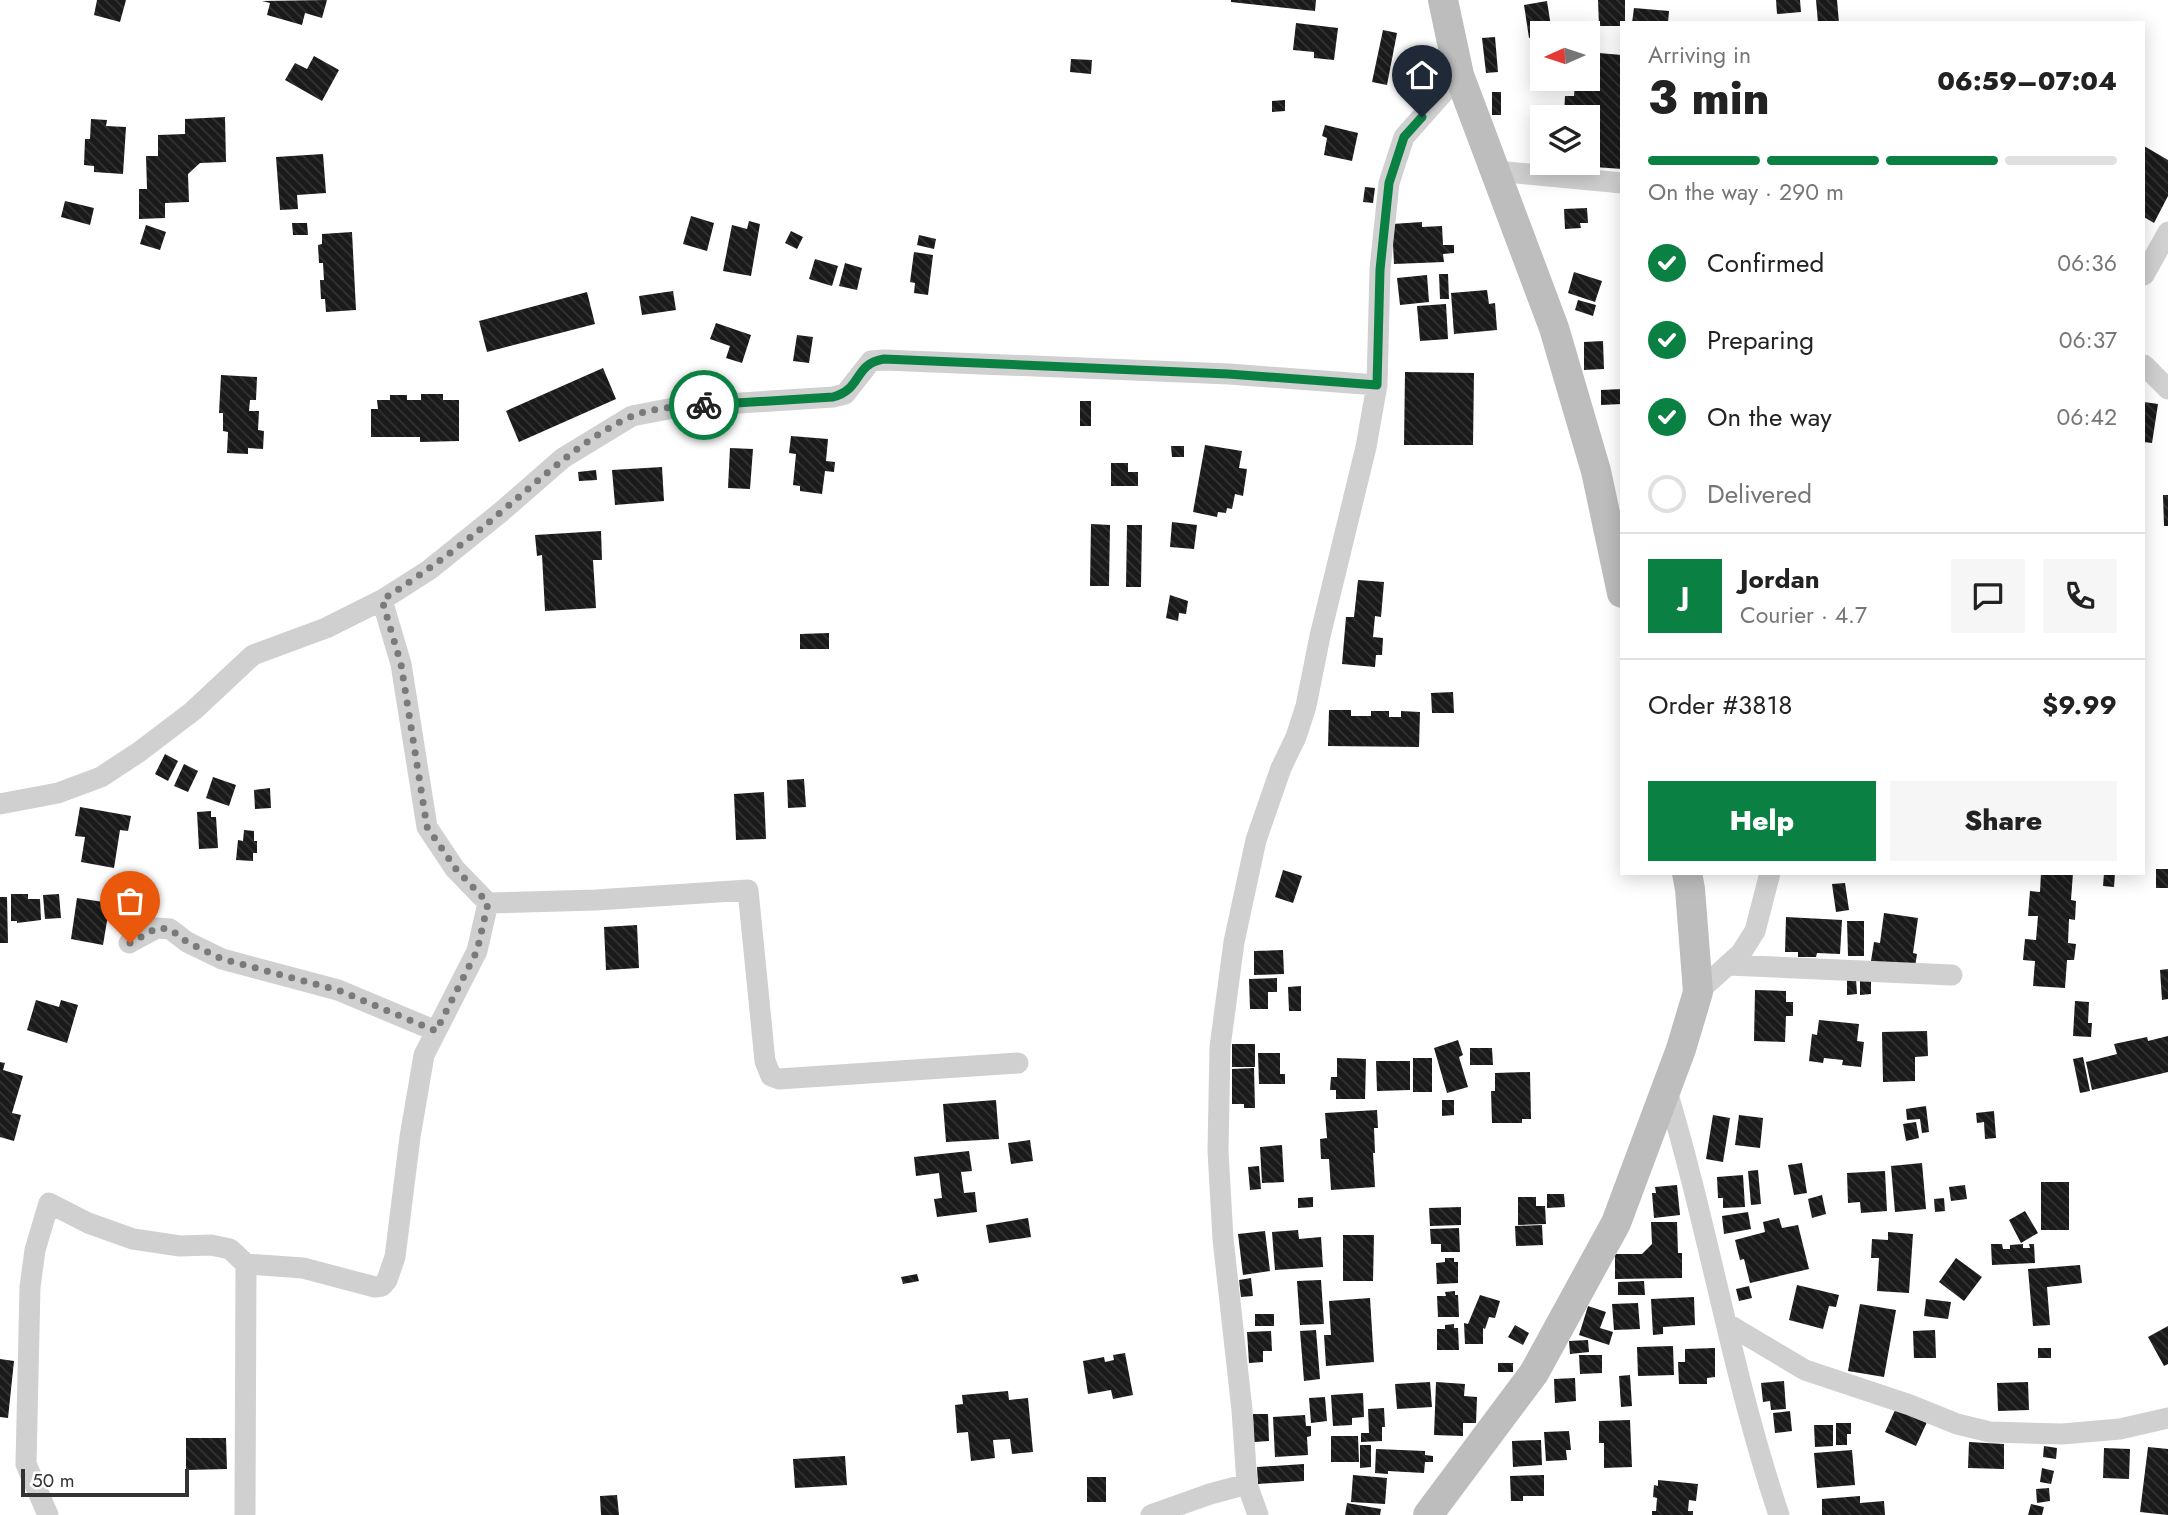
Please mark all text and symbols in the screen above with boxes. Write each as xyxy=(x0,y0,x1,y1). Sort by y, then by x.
north arrow xyxy=(1530,21,1600,91)
map controls xyxy=(1530,21,1600,175)
text: Arriving in xyxy=(1648,38,1751,72)
pin xyxy=(1392,45,1452,117)
icon: home xyxy=(1403,56,1441,94)
text: 06:59–07:04 xyxy=(1937,62,2117,100)
text: 3 min xyxy=(1648,65,1770,131)
button: layers xyxy=(1530,105,1600,175)
text: On the way · 290 m xyxy=(1648,175,1844,209)
icon: check xyxy=(1648,244,1686,282)
text: Confirmed xyxy=(1707,244,1824,282)
text: 06:36 xyxy=(2057,246,2117,280)
icon: check xyxy=(1648,321,1686,359)
text: Preparing xyxy=(1707,321,1814,359)
text: 06:37 xyxy=(2059,323,2117,357)
courier xyxy=(669,370,739,440)
icon: bike xyxy=(685,386,723,424)
icon: check xyxy=(1648,398,1686,436)
text: On the way xyxy=(1707,398,1832,436)
text: 06:42 xyxy=(2057,400,2117,434)
text: Delivered xyxy=(1707,475,1812,513)
button: chat xyxy=(1951,559,2025,633)
button: phone xyxy=(2043,559,2117,633)
text: Jordan xyxy=(1740,560,1820,598)
text: J xyxy=(1681,577,1689,615)
text: Courier · 4.7 xyxy=(1740,598,1867,632)
text: Order #3818 xyxy=(1648,686,1792,724)
text: $9.99 xyxy=(2042,686,2117,724)
button: Help xyxy=(1648,781,1876,861)
button: Share xyxy=(1890,781,2117,861)
pin xyxy=(100,871,160,943)
icon: bag xyxy=(111,882,149,920)
scale bar xyxy=(21,1466,189,1498)
text: 50 m xyxy=(32,1467,75,1494)

